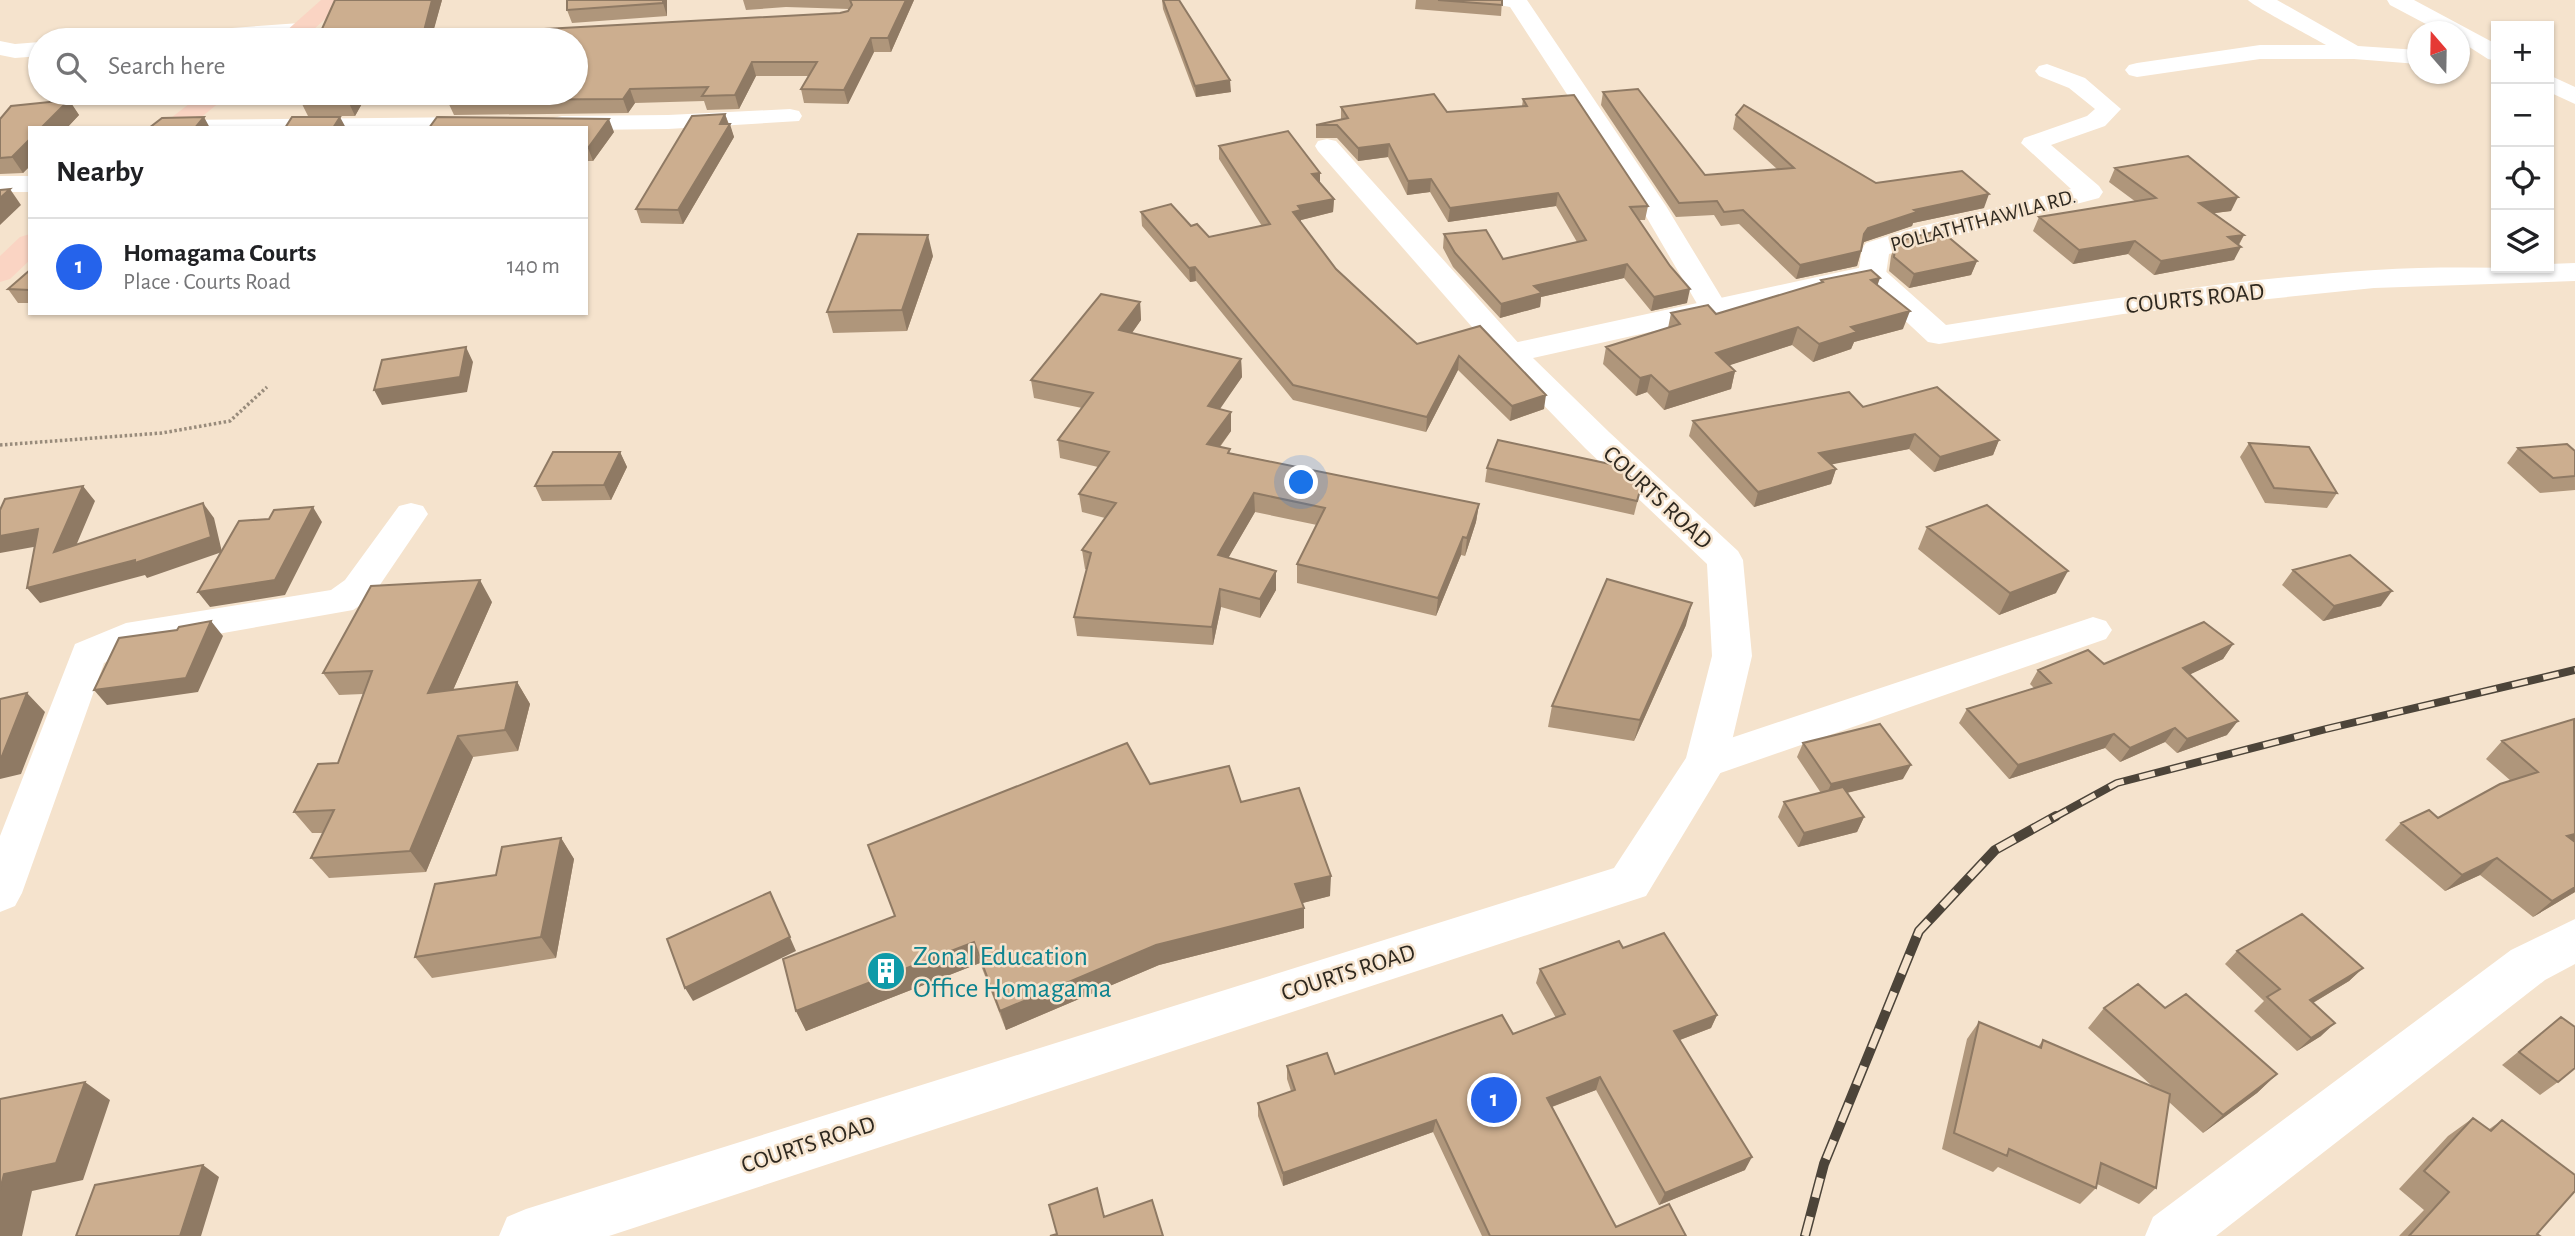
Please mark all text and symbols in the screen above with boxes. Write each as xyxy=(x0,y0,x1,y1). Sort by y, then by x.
north arrow xyxy=(2407,21,2470,84)
map controls xyxy=(2491,21,2554,273)
button: + xyxy=(2491,21,2554,84)
search box xyxy=(28,28,588,105)
icon: search xyxy=(52,48,90,86)
text: Search here xyxy=(108,53,226,79)
button: − xyxy=(2491,84,2554,147)
button: locate xyxy=(2491,147,2554,210)
text: Nearby xyxy=(56,157,144,187)
street label: POLLATHTHAWILA RD. xyxy=(1888,186,2078,255)
button: layers xyxy=(2491,210,2554,273)
text: Homagama Courts xyxy=(123,240,316,266)
text: 1 xyxy=(75,255,83,278)
text: 140 m xyxy=(507,255,560,278)
text: Place · Courts Road xyxy=(123,271,291,294)
street label: COURTS ROAD xyxy=(2125,280,2266,318)
street label: COURTS ROAD xyxy=(1598,441,1716,554)
your location xyxy=(1284,465,1318,499)
street label: COURTS ROAD xyxy=(1278,940,1418,1006)
place label: Zonal Education Office Homagama xyxy=(913,943,1112,1003)
building icon: Zonal Education Office Homagama xyxy=(865,950,907,992)
pin: 1 xyxy=(1471,1074,1517,1126)
street label: COURTS ROAD xyxy=(738,1112,878,1178)

